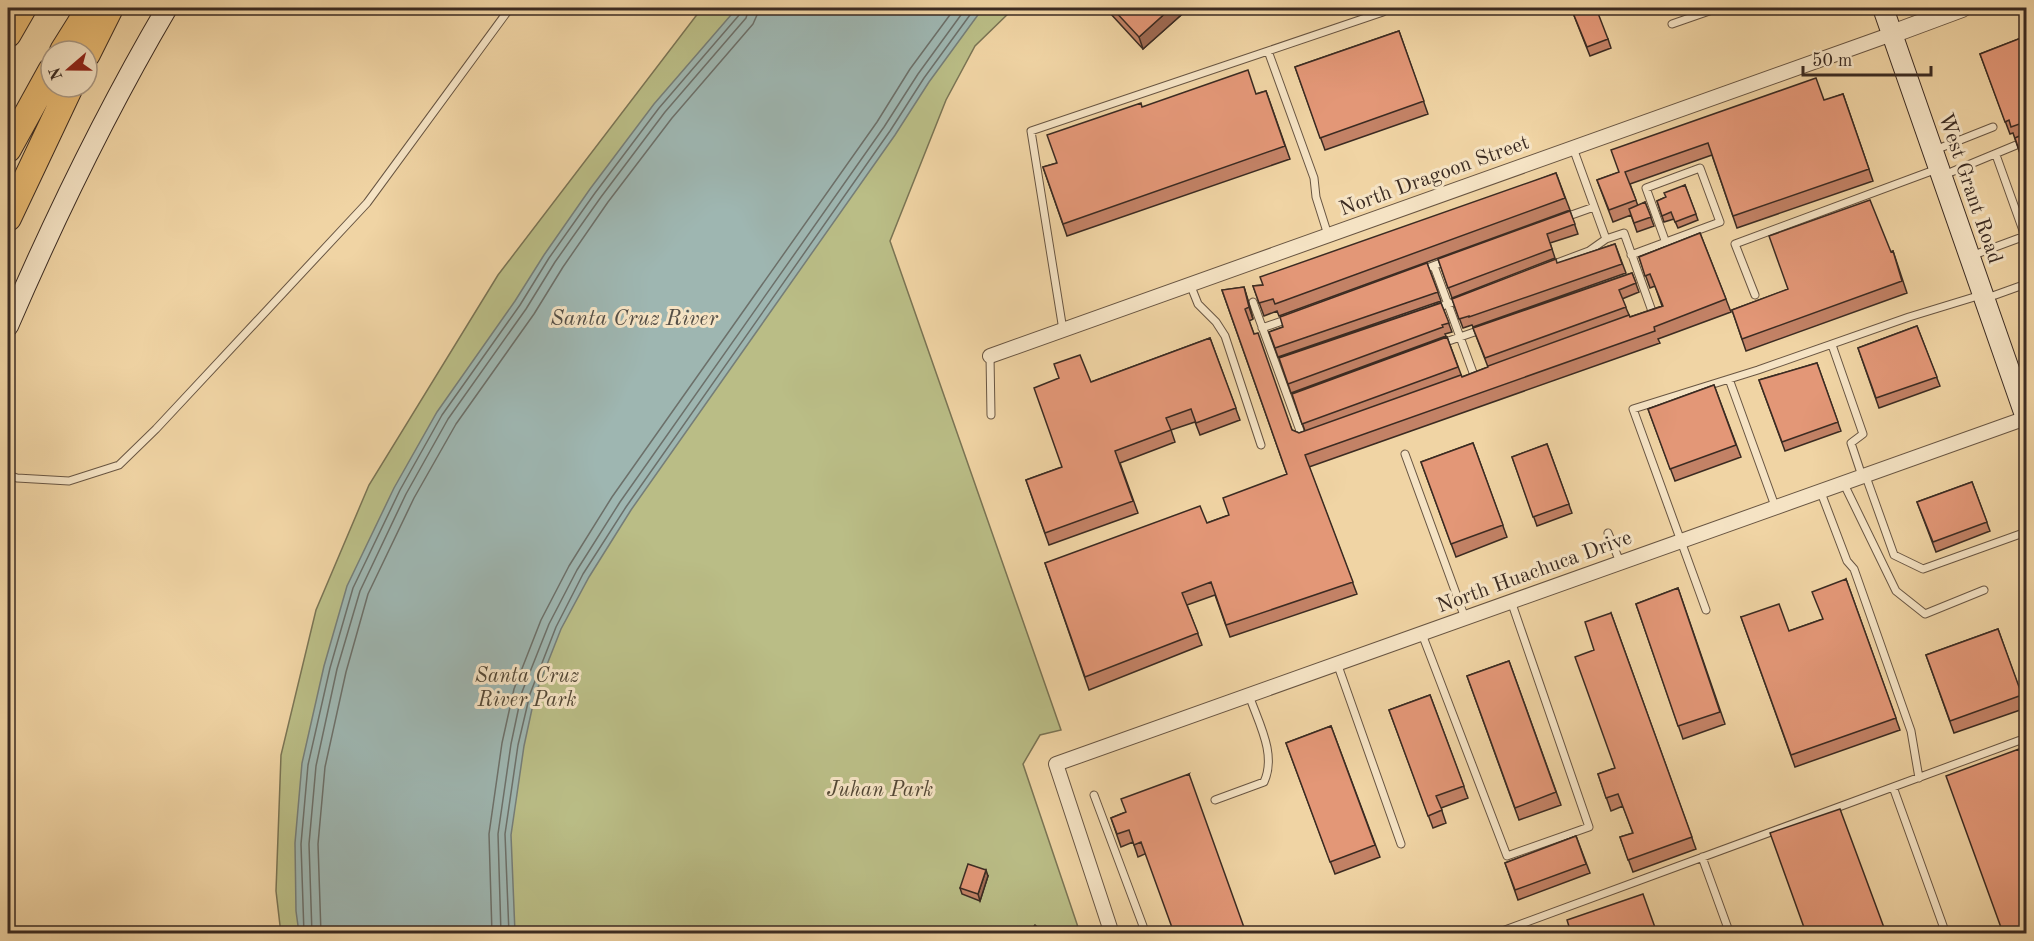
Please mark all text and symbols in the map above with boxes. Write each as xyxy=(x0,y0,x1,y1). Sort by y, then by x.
north arrow xyxy=(39,39,99,99)
scale bar xyxy=(1803,39,1930,77)
text: 50 m xyxy=(1812,52,1852,70)
text: N xyxy=(47,64,66,82)
street label: West Grant Road xyxy=(1934,110,2005,267)
street label: North Dragoon Street xyxy=(1337,132,1532,221)
water label: Santa Cruz River xyxy=(550,308,718,330)
street label: North Huachuca Drive xyxy=(1434,527,1635,617)
park label: Santa Cruz River Park xyxy=(475,666,579,711)
park label: Juhan Park xyxy=(827,780,933,801)

